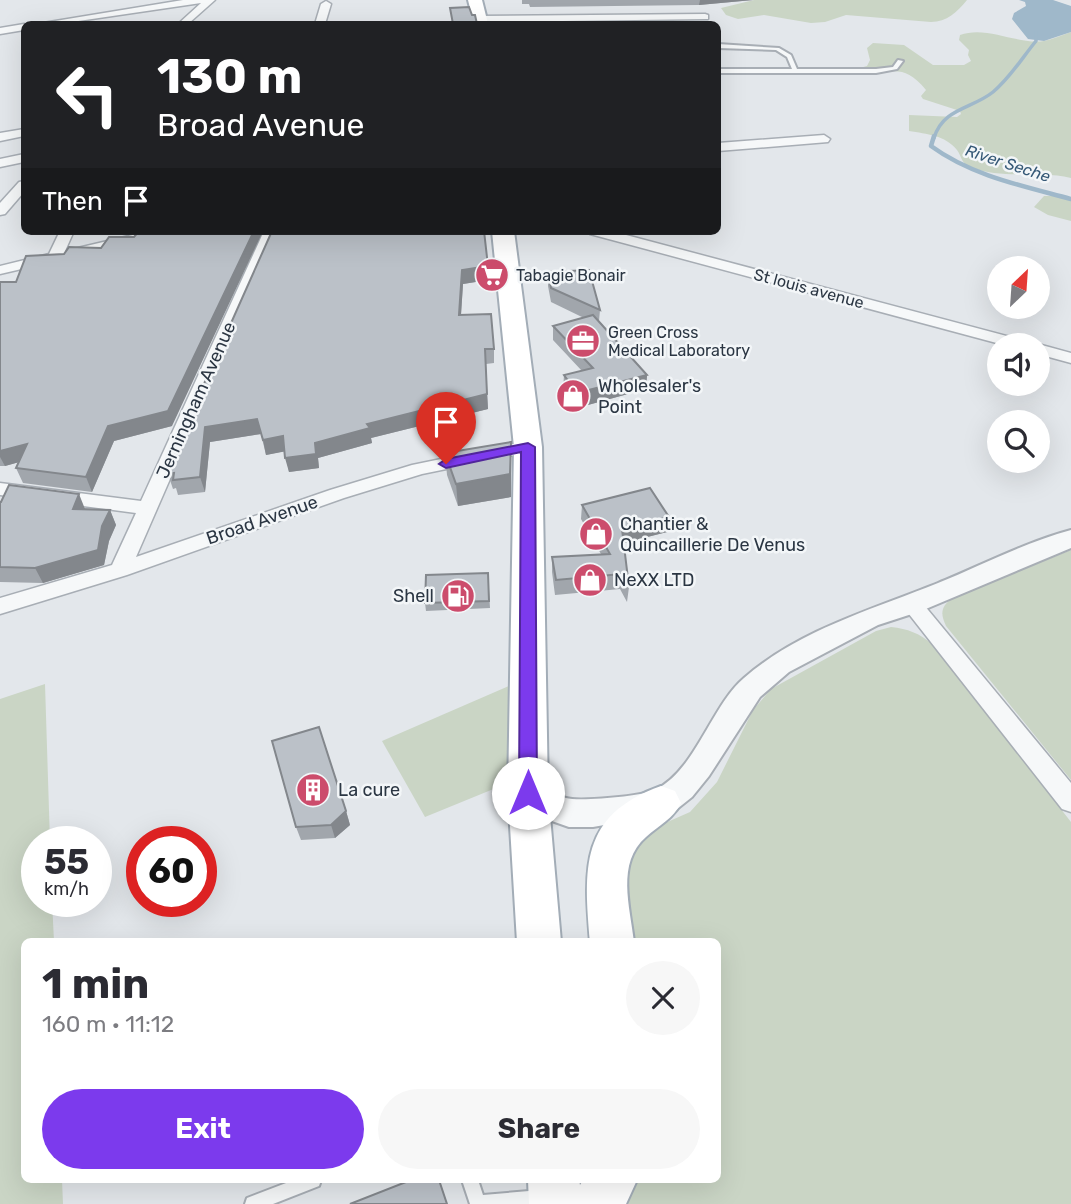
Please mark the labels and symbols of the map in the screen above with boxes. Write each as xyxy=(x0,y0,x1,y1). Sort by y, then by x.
water label: River Seche xyxy=(963,141,1053,186)
supermarket icon: Tabagie Bonair xyxy=(473,256,511,294)
north arrow xyxy=(987,256,1050,318)
street label: St louis avenue xyxy=(752,265,866,312)
place label: Tabagie Bonair xyxy=(516,266,626,285)
street label: Jerningham Avenue xyxy=(152,318,240,482)
office icon: Green Cross Medical Laboratory xyxy=(564,322,602,360)
place label: Green Cross Medical Laboratory xyxy=(608,323,750,360)
place label: Wholesaler's Point xyxy=(598,375,701,418)
shop icon: Wholesaler's Point xyxy=(554,377,592,415)
pin xyxy=(416,392,476,464)
street label: Broad Avenue xyxy=(203,491,321,549)
place label: Chantier & Quincaillerie De Venus xyxy=(620,513,805,556)
shop icon: Chantier & Quincaillerie De Venus xyxy=(577,515,615,553)
shop icon: NeXX LTD xyxy=(571,561,609,599)
place label: NeXX LTD xyxy=(614,569,694,591)
fuel station icon: Shell xyxy=(439,577,477,615)
place label: Shell xyxy=(393,585,434,607)
position arrow xyxy=(491,756,565,830)
building icon: La cure xyxy=(294,771,332,809)
place label: La cure xyxy=(338,779,400,801)
speed limit sign: 60 xyxy=(126,826,217,917)

